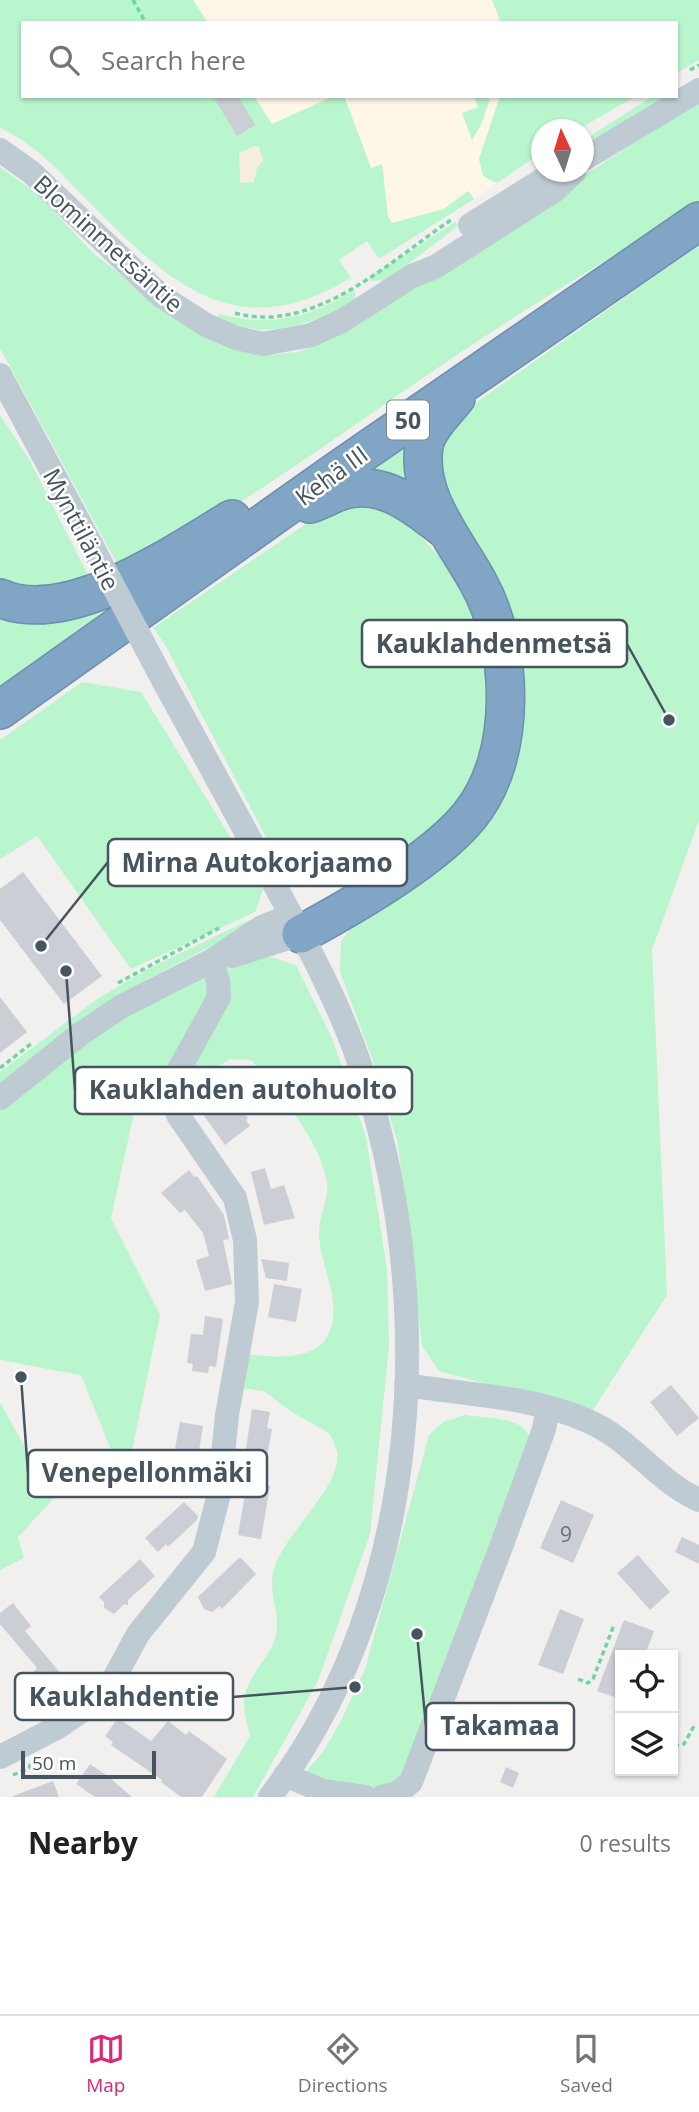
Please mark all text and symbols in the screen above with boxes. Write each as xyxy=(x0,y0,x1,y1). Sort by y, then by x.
search box xyxy=(21,21,678,98)
icon: search xyxy=(45,41,83,79)
text: Search here xyxy=(101,42,246,78)
north arrow xyxy=(531,119,594,182)
street label: Blominmetsäntie xyxy=(27,167,191,319)
road number: 50 xyxy=(387,400,429,440)
street label: Kehä III xyxy=(288,437,374,513)
street label: Mynttiläntie xyxy=(36,462,128,596)
callout: Kauklahdenmetsä xyxy=(362,620,627,667)
text: Kauklahdenmetsä xyxy=(376,625,612,661)
callout: Mirna Autokorjaamo xyxy=(108,839,407,886)
text: Mirna Autokorjaamo xyxy=(121,844,393,880)
callout: Kauklahden autohuolto xyxy=(75,1067,412,1114)
text: Kauklahden autohuolto xyxy=(89,1071,397,1107)
callout: Venepellonmäki xyxy=(28,1450,267,1497)
text: Venepellonmäki xyxy=(42,1454,252,1490)
house number: 9 xyxy=(560,1520,572,1548)
map controls xyxy=(615,1650,678,1776)
button: locate xyxy=(615,1650,678,1713)
callout: Kauklahdentie xyxy=(15,1673,233,1720)
text: Kauklahdentie xyxy=(29,1678,219,1714)
callout: Takamaa xyxy=(426,1703,574,1750)
text: Takamaa xyxy=(440,1707,560,1743)
button: layers xyxy=(615,1713,678,1776)
scale bar xyxy=(21,1748,156,1780)
text: 50 m xyxy=(32,1750,76,1776)
text: Nearby xyxy=(28,1822,138,1863)
text: 0 results xyxy=(580,1827,671,1859)
tab: Map xyxy=(86,2030,125,2098)
tab: Directions xyxy=(298,2030,388,2098)
tab: Saved xyxy=(560,2030,613,2098)

